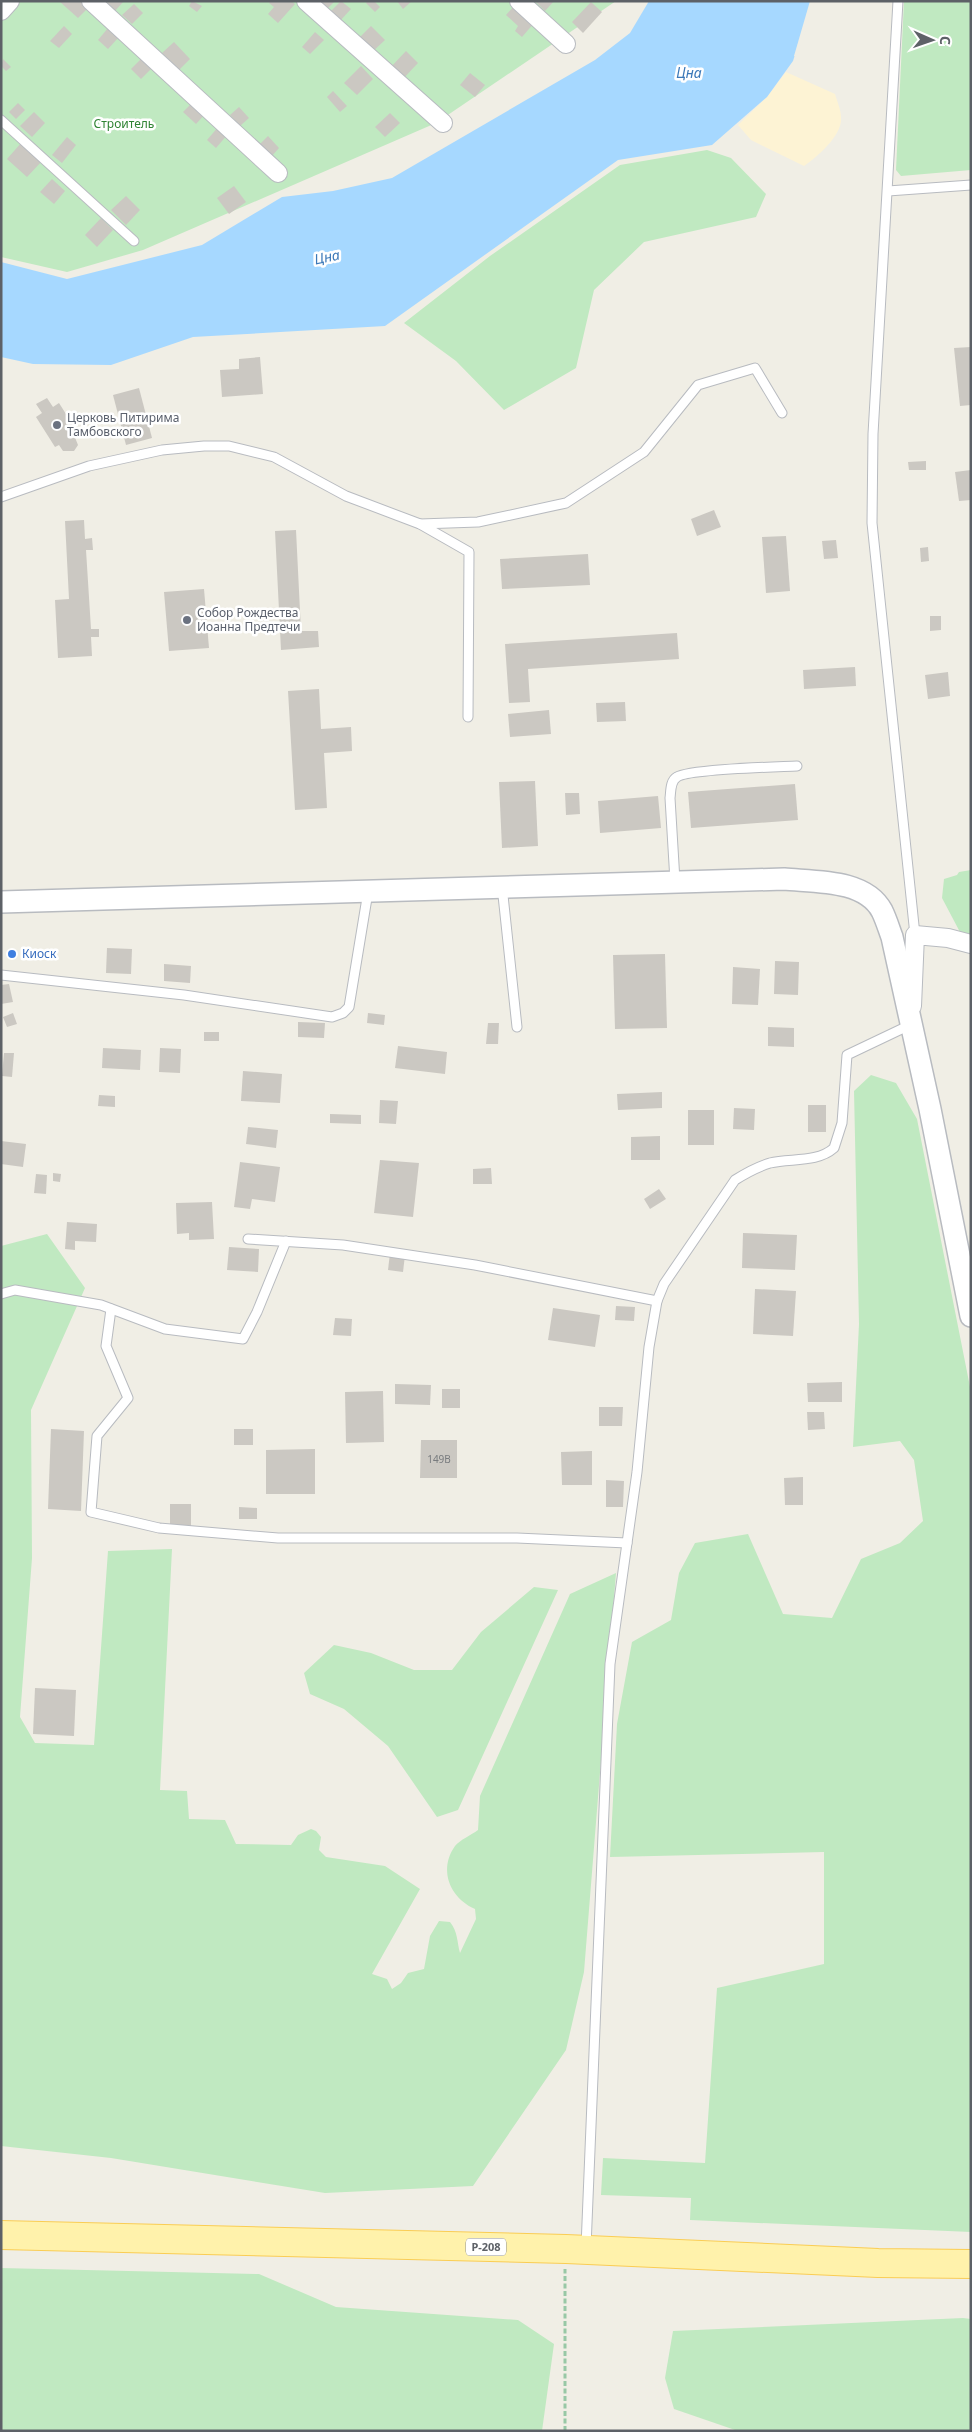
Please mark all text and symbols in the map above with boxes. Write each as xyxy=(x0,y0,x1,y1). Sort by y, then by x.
north arrow xyxy=(907,15,957,65)
text: С xyxy=(936,36,955,45)
water label: Цна xyxy=(676,63,702,82)
park label: Строитель xyxy=(94,115,154,132)
water label: Цна xyxy=(312,245,341,268)
place label: Церковь Питирима Тамбовского xyxy=(67,409,179,440)
marker: Церковь Питирима Тамбовского xyxy=(51,419,63,431)
place label: Собор Рождества Иоанна Предтечи xyxy=(197,604,301,635)
marker: Собор Рождества Иоанна Предтечи xyxy=(181,614,193,626)
place label: Киоск xyxy=(22,945,57,962)
marker: Киоск xyxy=(6,948,18,960)
house number: 149В xyxy=(427,1452,451,1466)
road number: Р-208 xyxy=(466,2238,506,2256)

